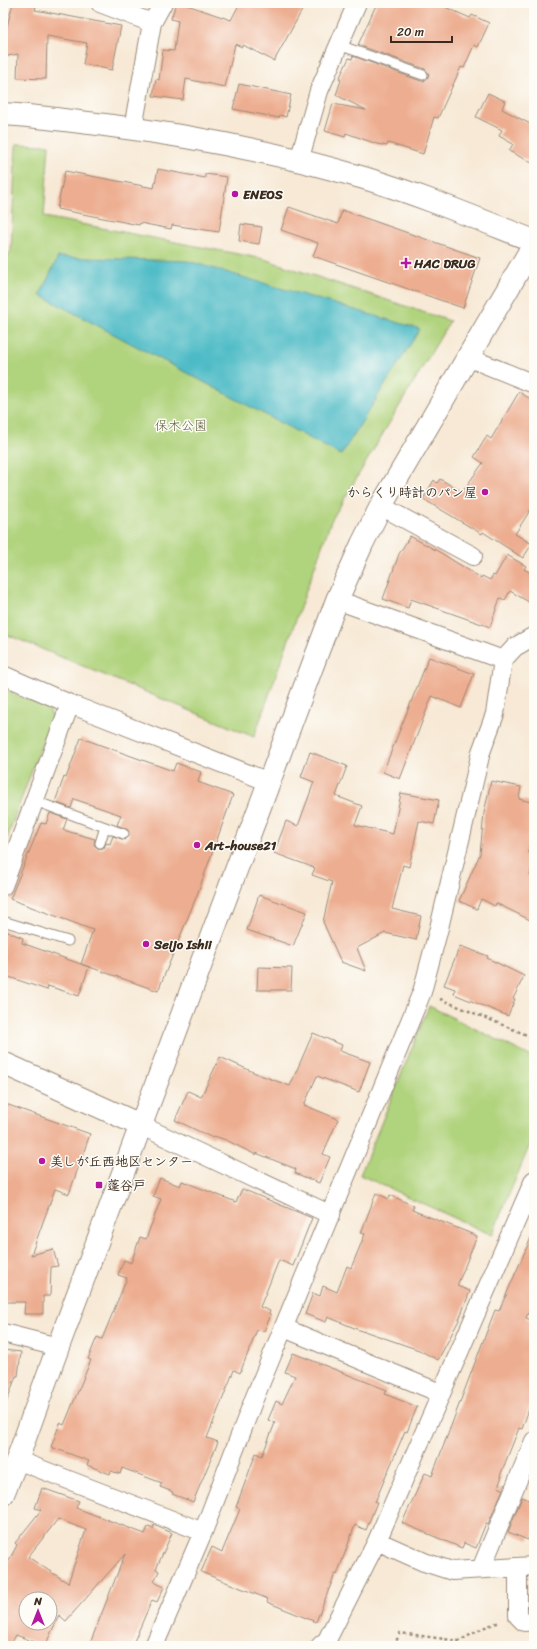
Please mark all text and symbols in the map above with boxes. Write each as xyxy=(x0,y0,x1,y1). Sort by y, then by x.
scale bar xyxy=(391,18,452,44)
text: 20 m xyxy=(397,21,424,43)
place label: ENEOS xyxy=(243,183,284,206)
marker: ENEOS xyxy=(230,189,240,199)
place label: HAC DRUG xyxy=(413,252,476,275)
marker: HAC DRUG xyxy=(401,258,411,268)
park label: 保木公園 xyxy=(155,414,207,437)
place label: からくり時計のパン屋 xyxy=(347,481,477,504)
marker: からくり時計のパン屋 xyxy=(480,487,490,497)
place label: Art-house21 xyxy=(204,834,277,857)
marker: Art-house21 xyxy=(192,840,202,850)
place label: Seijo Ishii xyxy=(153,933,213,956)
marker: Seijo Ishii xyxy=(141,939,151,949)
place label: 美しが丘西地区センター xyxy=(50,1150,193,1173)
marker: 美しが丘西地区センター xyxy=(37,1156,47,1166)
place label: 蓬谷戸 xyxy=(107,1174,146,1197)
marker: 蓬谷戸 xyxy=(94,1180,104,1190)
north arrow xyxy=(18,1591,58,1631)
text: N xyxy=(33,1592,42,1611)

